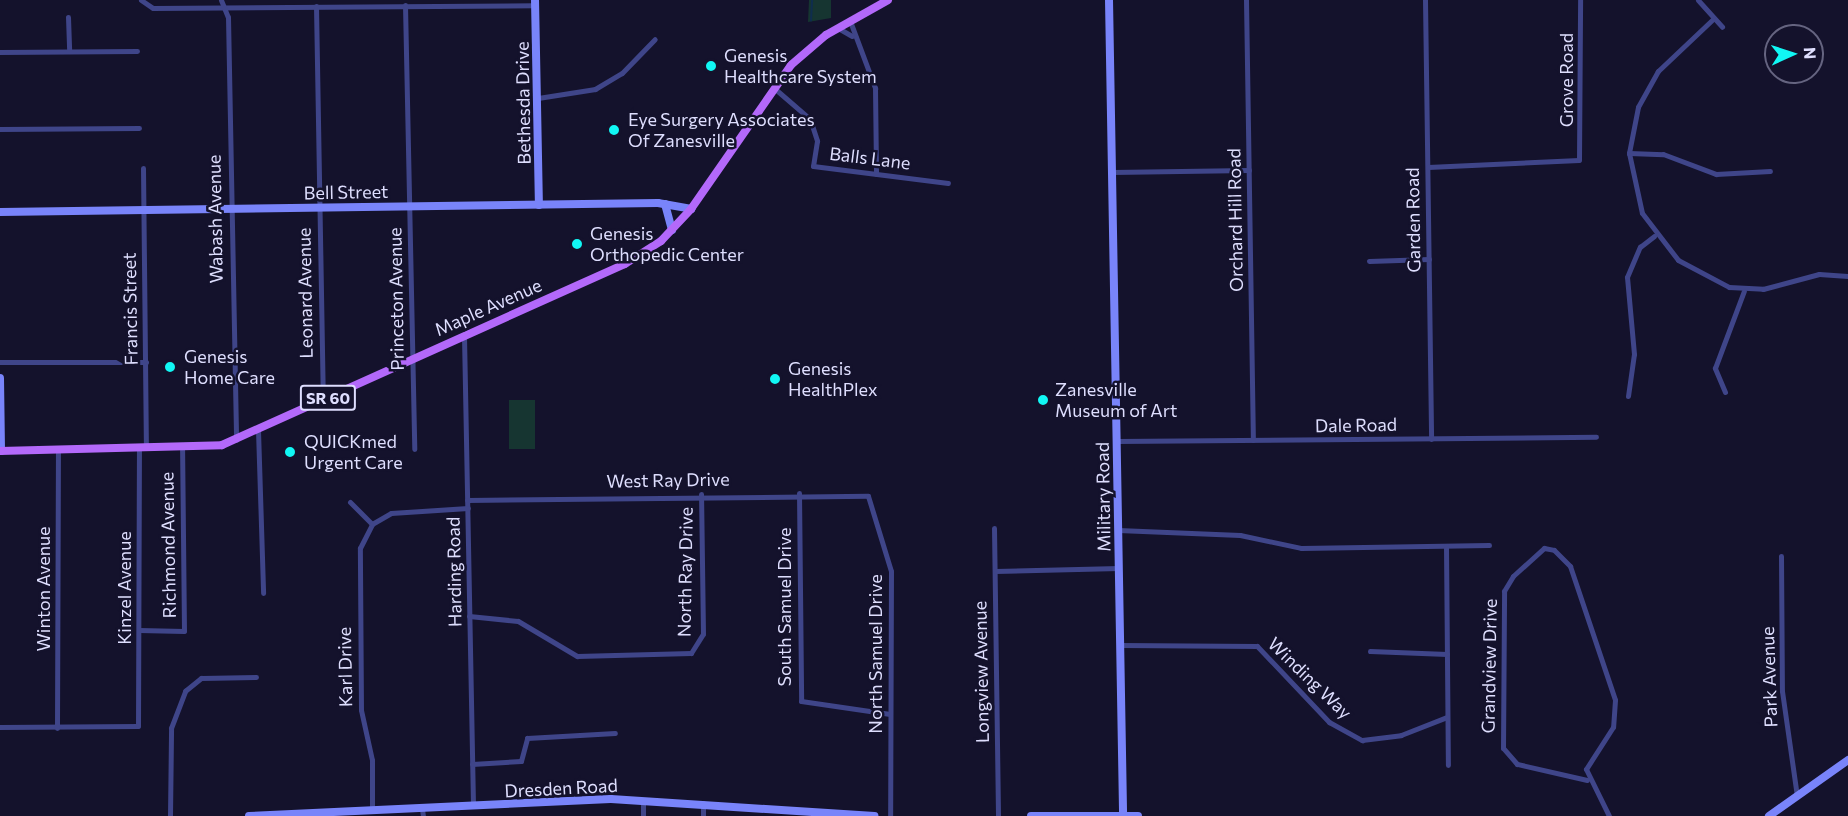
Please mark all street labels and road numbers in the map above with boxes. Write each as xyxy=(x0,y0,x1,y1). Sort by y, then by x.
street label: Grove Road xyxy=(1555,33,1577,127)
street label: Bethesda Drive xyxy=(511,41,535,165)
street label: Balls Lane xyxy=(828,142,912,174)
street label: Orchard Hill Road xyxy=(1223,148,1247,292)
street label: Wabash Avenue xyxy=(203,154,227,284)
street label: Garden Road xyxy=(1401,167,1425,273)
street label: Bell Street xyxy=(304,180,388,204)
street label: Leonard Avenue xyxy=(293,227,317,359)
street label: Princeton Avenue xyxy=(384,227,408,371)
street label: Francis Street xyxy=(118,252,142,366)
street label: Maple Avenue xyxy=(431,274,545,340)
road number: SR 60 xyxy=(300,385,356,411)
street label: Dale Road xyxy=(1315,413,1397,437)
street label: Military Road xyxy=(1091,442,1115,552)
street label: West Ray Drive xyxy=(606,468,730,492)
street label: Richmond Avenue xyxy=(156,472,180,618)
street label: North Ray Drive xyxy=(673,507,697,637)
street label: Harding Road xyxy=(442,517,466,627)
street label: Winton Avenue xyxy=(32,526,54,652)
street label: South Samuel Drive xyxy=(773,527,795,687)
street label: Kinzel Avenue xyxy=(113,531,135,645)
street label: North Samuel Drive xyxy=(864,574,886,734)
street label: Grandview Drive xyxy=(1477,598,1501,734)
street label: Longview Avenue xyxy=(969,601,993,743)
street label: Park Avenue xyxy=(1756,626,1782,728)
street label: Karl Drive xyxy=(334,627,356,707)
street label: Winding Way xyxy=(1264,633,1356,723)
street label: Dresden Road xyxy=(504,774,618,802)

